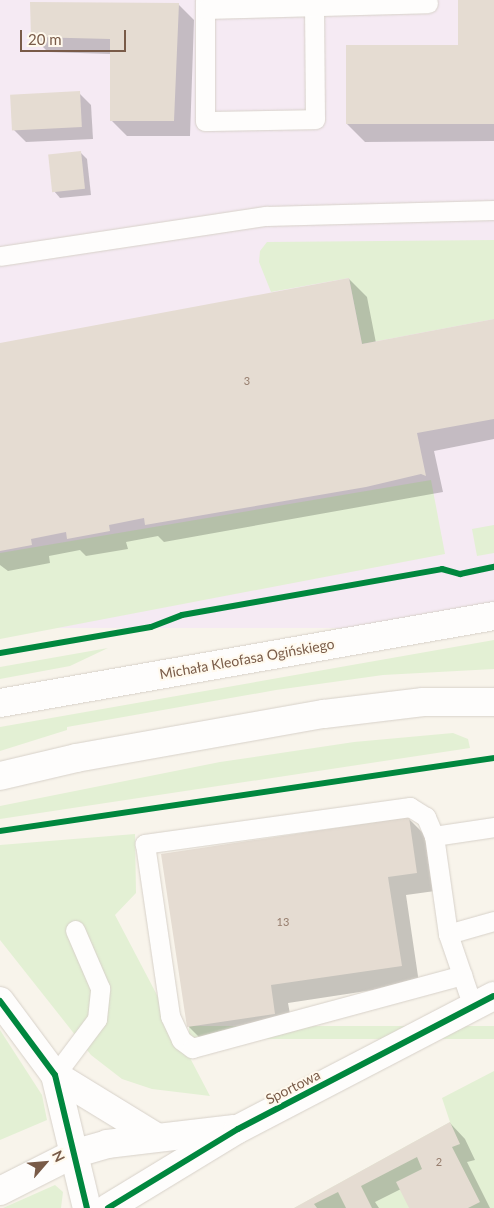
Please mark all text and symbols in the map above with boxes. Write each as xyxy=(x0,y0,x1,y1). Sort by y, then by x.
scale bar xyxy=(22,20,129,52)
text: 20 m xyxy=(28,30,62,48)
house number: 3 xyxy=(244,374,250,388)
street label: Michała Kleofasa Ogińskiego xyxy=(158,635,336,683)
house number: 13 xyxy=(277,915,289,929)
street label: Sportowa xyxy=(263,1066,323,1108)
north arrow xyxy=(20,1138,70,1188)
text: N xyxy=(49,1147,69,1165)
house number: 2 xyxy=(436,1155,442,1169)

